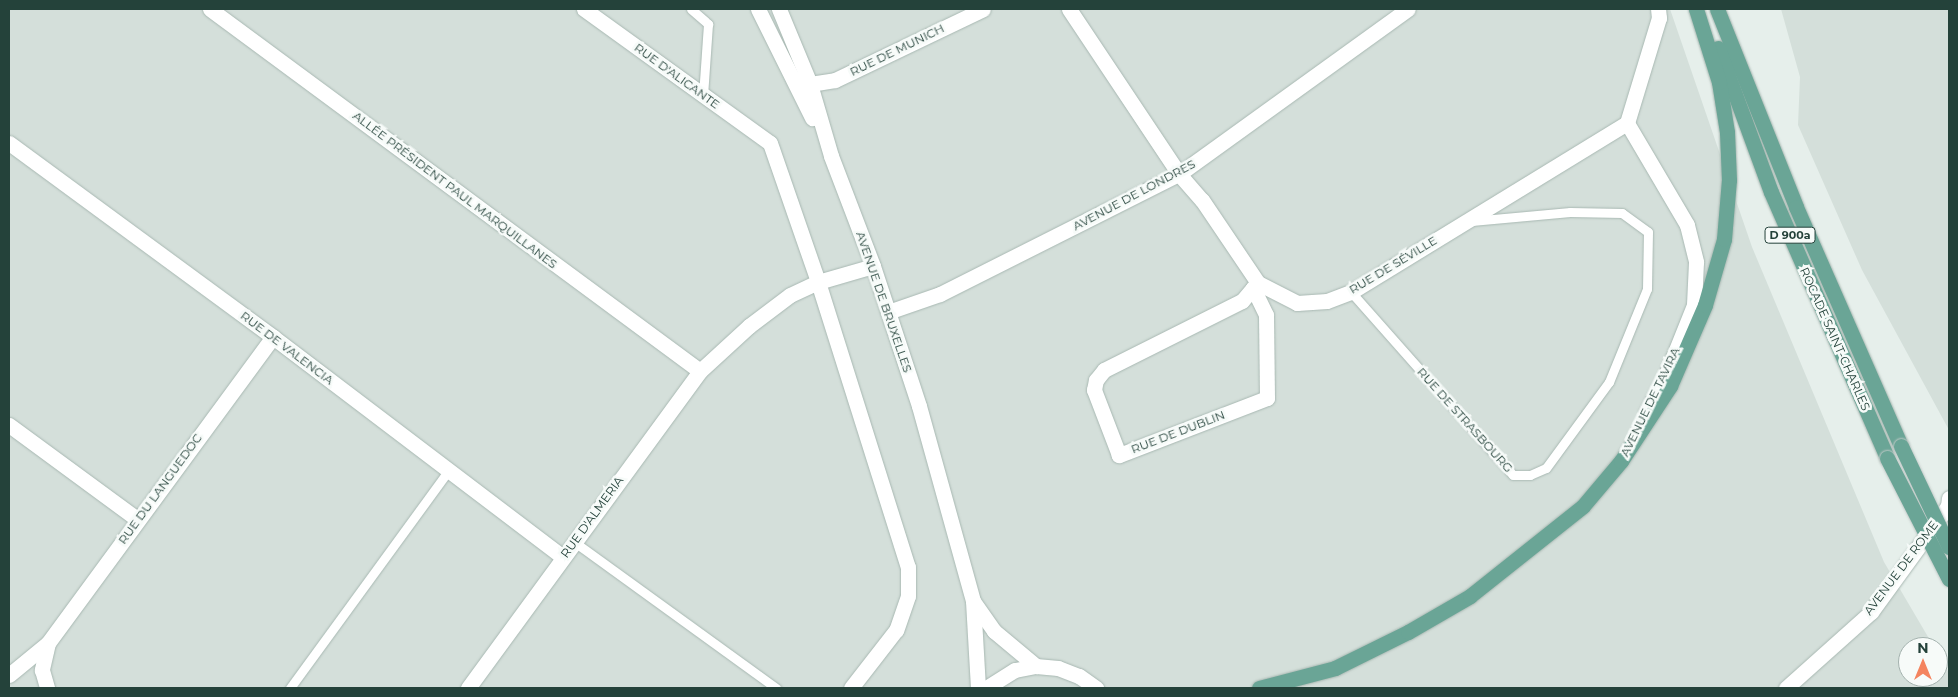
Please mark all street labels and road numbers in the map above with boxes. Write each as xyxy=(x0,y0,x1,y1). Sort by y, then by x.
street label: RUE DE MUNICH xyxy=(848,21,946,79)
street label: RUE D'ALICANTE xyxy=(632,40,722,112)
street label: ALLÉE PRÉSIDENT PAUL MARQUILLANES xyxy=(350,108,560,272)
street label: AVENUE DE LONDRES xyxy=(1070,157,1198,233)
road number: D 900a xyxy=(1764,226,1816,244)
street label: AVENUE DE BRUXELLES xyxy=(853,230,915,374)
street label: RUE DE SÉVILLE xyxy=(1347,233,1439,297)
street label: ROCADE SAINT-CHARLES xyxy=(1797,265,1873,413)
street label: RUE DE VALENCIA xyxy=(238,308,336,388)
street label: AVENUE DE TAVIRA xyxy=(1617,345,1683,459)
street label: RUE DE STRASBOURG xyxy=(1414,365,1516,475)
street label: RUE DE DUBLIN xyxy=(1129,407,1227,457)
street label: RUE DU LANGUEDOC xyxy=(115,431,205,547)
street label: RUE D'ALMERIA xyxy=(558,474,626,560)
street label: AVENUE DE ROME xyxy=(1861,518,1941,618)

